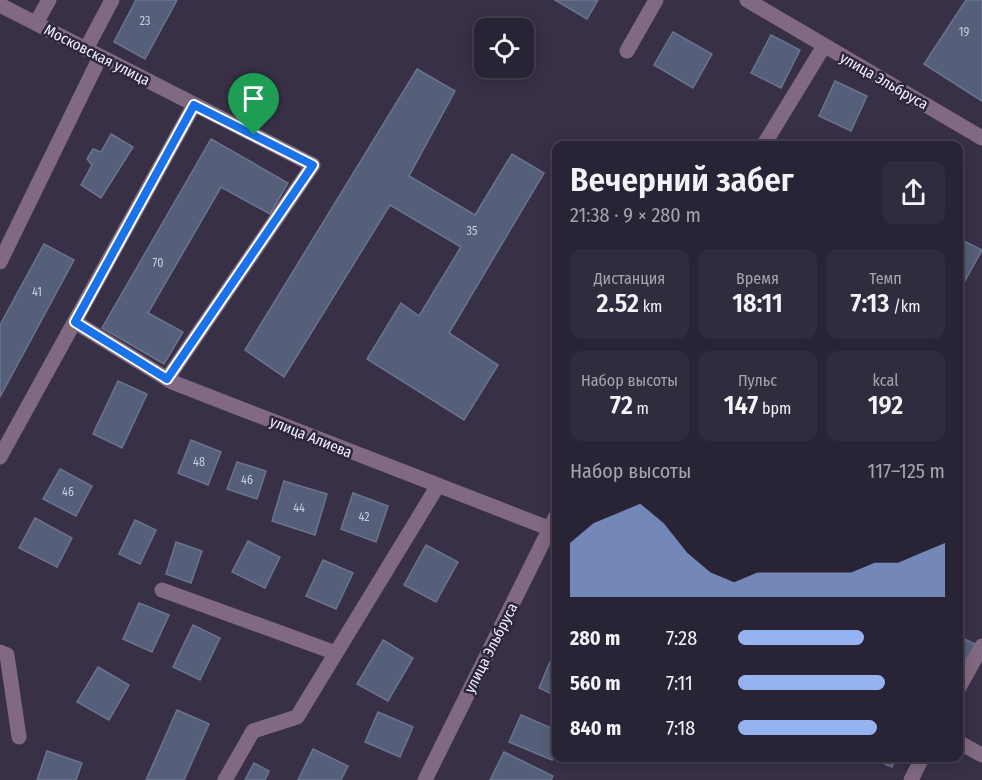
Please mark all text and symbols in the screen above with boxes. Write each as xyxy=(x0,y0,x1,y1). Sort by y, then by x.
house number: 23 xyxy=(140,14,150,28)
map controls xyxy=(474,18,534,78)
button: locate xyxy=(474,18,534,78)
street label: Московская улица xyxy=(41,21,153,89)
house number: 19 xyxy=(959,25,969,39)
street label: улица Эльбруса xyxy=(837,48,931,114)
pin xyxy=(228,73,279,135)
icon: arrive xyxy=(237,82,270,115)
text: Вечерний забег xyxy=(570,160,794,200)
button: share xyxy=(882,161,945,224)
text: 21:38 · 9 × 280 m xyxy=(570,203,701,227)
house number: 35 xyxy=(467,224,478,238)
house number: 70 xyxy=(153,256,163,270)
text: Дистанция xyxy=(594,269,665,288)
text: Время xyxy=(736,269,779,288)
text: Темп xyxy=(869,269,902,288)
house number: 41 xyxy=(32,285,42,299)
text: 2.52 xyxy=(597,288,639,319)
text: 18:11 xyxy=(732,288,783,319)
text: 7:13 xyxy=(851,288,889,319)
text: km xyxy=(639,297,662,316)
text: /km xyxy=(889,297,920,316)
text: Набор высоты xyxy=(581,371,678,390)
text: Пульс xyxy=(738,371,777,390)
text: kcal xyxy=(873,371,898,390)
text: 72 xyxy=(610,390,633,421)
text: 147 xyxy=(724,390,758,421)
text: 192 xyxy=(868,390,903,421)
text: m xyxy=(633,399,649,418)
text: bpm xyxy=(758,399,791,418)
street label: улица Алиева xyxy=(267,412,355,462)
house number: 48 xyxy=(193,455,205,469)
text: Набор высоты xyxy=(570,459,691,483)
text: 117–125 m xyxy=(868,459,945,483)
house number: 46 xyxy=(241,473,253,487)
house number: 46 xyxy=(62,485,74,499)
house number: 44 xyxy=(293,501,305,515)
house number: 42 xyxy=(359,510,369,524)
street label: улица Эльбруса xyxy=(461,600,521,696)
text: 280 m xyxy=(570,626,620,650)
text: 7:28 xyxy=(666,626,697,650)
text: 560 m xyxy=(570,671,621,695)
text: 7:11 xyxy=(666,671,693,695)
text: 840 m xyxy=(570,716,621,740)
text: 7:18 xyxy=(666,716,695,740)

